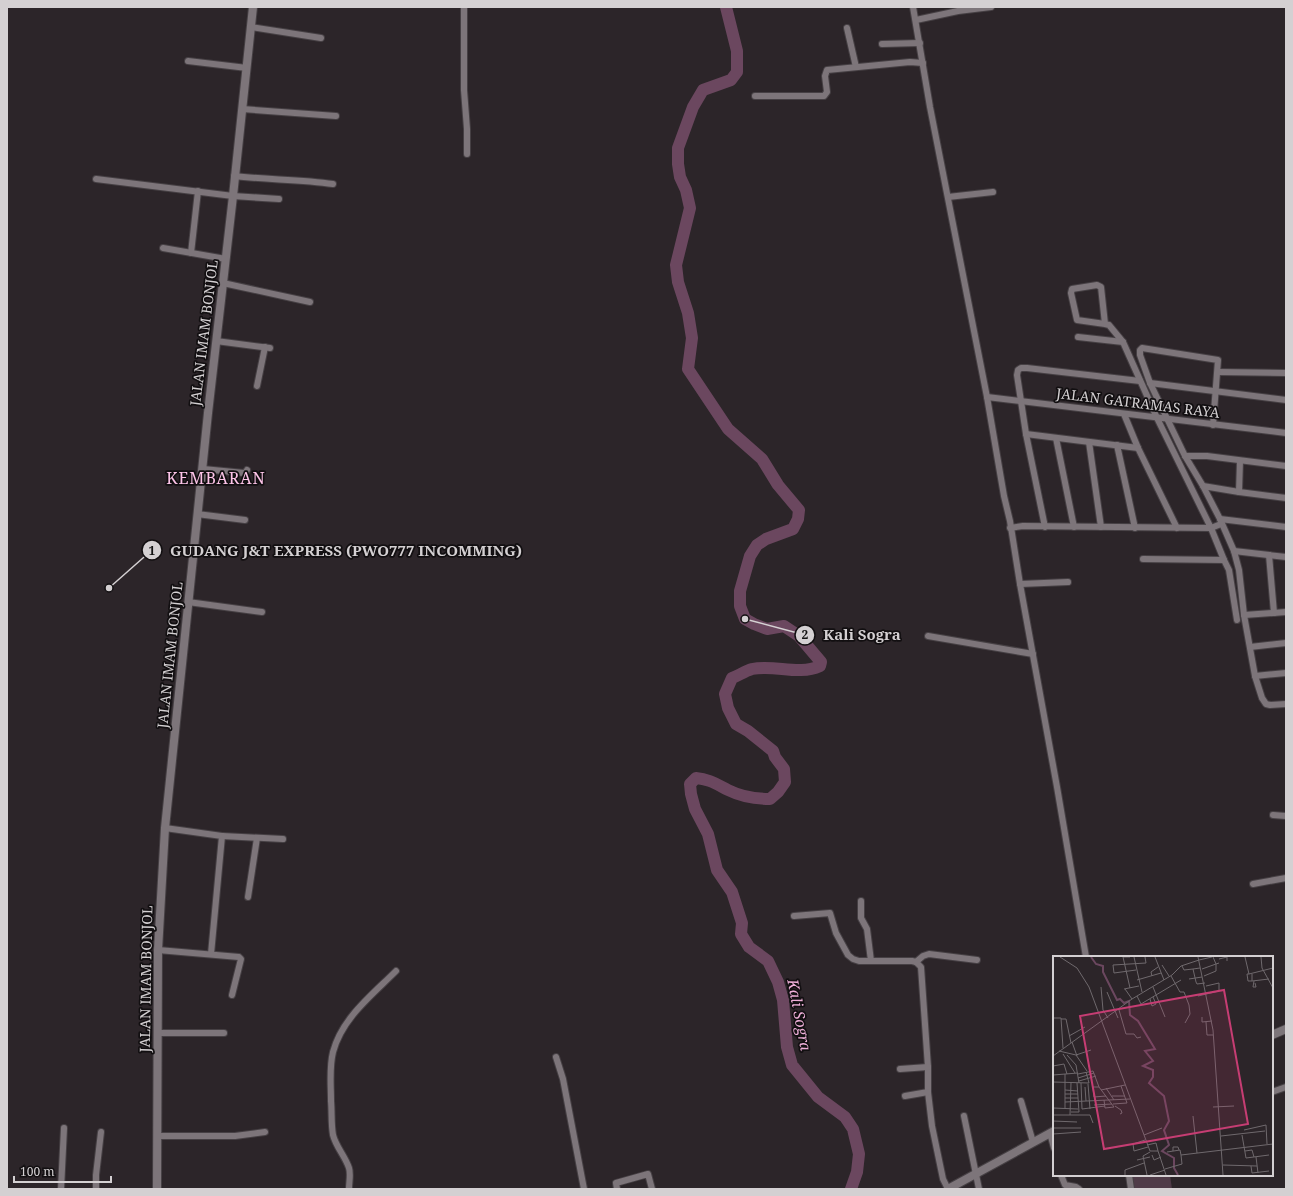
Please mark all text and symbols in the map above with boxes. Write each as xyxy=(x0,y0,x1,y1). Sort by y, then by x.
street label: JALAN IMAM BONJOL xyxy=(185,259,222,408)
street label: JALAN GATRAMAS RAYA xyxy=(1054,383,1221,422)
district label: KEMBARAN xyxy=(166,467,266,489)
callout: GUDANG J&T EXPRESS (PWO777 INCOMMING) xyxy=(142,537,530,564)
text: GUDANG J&T EXPRESS (PWO777 INCOMMING) xyxy=(170,540,522,560)
text: 1 xyxy=(149,542,156,559)
street label: JALAN IMAM BONJOL xyxy=(152,581,187,730)
callout: Kali Sogra xyxy=(795,621,909,648)
text: Kali Sogra xyxy=(823,624,901,644)
text: 2 xyxy=(802,626,809,643)
street label: JALAN IMAM BONJOL xyxy=(135,905,156,1054)
inset map xyxy=(1053,956,1273,1176)
water label: Kali Sogra xyxy=(783,976,817,1053)
scale bar xyxy=(14,1158,111,1184)
text: 100 m xyxy=(20,1163,55,1180)

